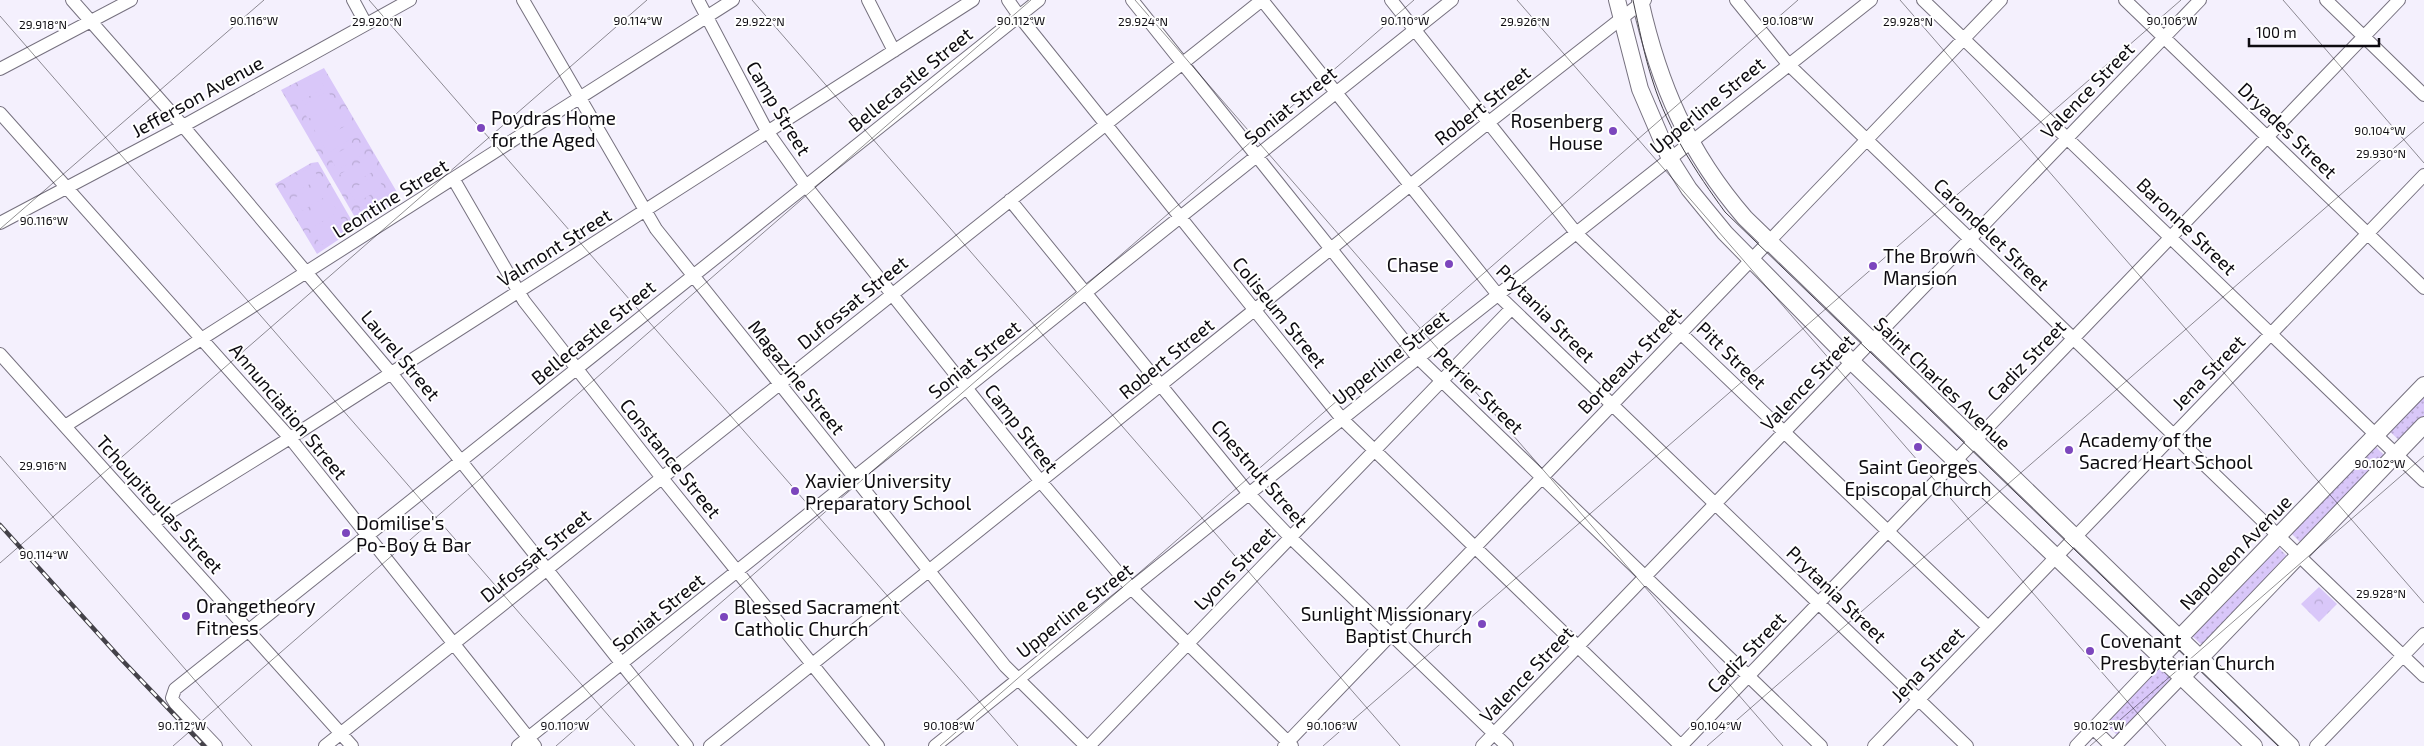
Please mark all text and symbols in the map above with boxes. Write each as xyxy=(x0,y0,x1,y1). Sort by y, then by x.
text: 90.116°W xyxy=(230,13,278,27)
text: 90.114°W xyxy=(614,13,663,27)
text: 90.112°W xyxy=(997,13,1045,27)
text: 90.110°W xyxy=(1381,13,1429,27)
text: 90.108°W xyxy=(1762,13,1814,27)
text: 90.106°W xyxy=(2147,13,2197,27)
text: 29.920°N xyxy=(352,14,402,28)
text: 29.922°N xyxy=(735,14,785,28)
text: 29.924°N xyxy=(1118,14,1168,28)
text: 29.926°N xyxy=(1500,14,1550,28)
text: 29.928°N xyxy=(1883,14,1933,28)
scale bar xyxy=(2249,15,2379,47)
text: 29.918°N xyxy=(19,17,67,31)
street label: Bellecastle Street xyxy=(843,22,977,136)
text: 100 m xyxy=(2256,23,2297,41)
street label: Valence Street xyxy=(2035,37,2139,143)
street label: Jefferson Avenue xyxy=(127,50,267,142)
street label: Upperline Street xyxy=(1645,52,1769,158)
street label: Camp Street xyxy=(742,57,816,159)
street label: Robert Street xyxy=(1429,60,1535,150)
street label: Soniat Street xyxy=(1239,61,1341,149)
street label: Dryades Street xyxy=(2234,77,2342,183)
place label: Poydras Home for the Aged xyxy=(491,106,616,151)
place label: Rosenberg House xyxy=(1510,109,1603,154)
marker: Poydras Home for the Aged xyxy=(475,122,487,134)
text: 90.104°W xyxy=(2354,123,2406,137)
marker: Rosenberg House xyxy=(1607,125,1619,137)
text: 29.930°N xyxy=(2356,146,2406,160)
street label: Leontine Street xyxy=(328,153,452,243)
street label: Carondelet Street xyxy=(1929,173,2055,295)
street label: Baronne Street xyxy=(2132,173,2242,279)
street label: Valmont Street xyxy=(493,203,615,291)
text: 90.116°W xyxy=(20,213,68,227)
place label: The Brown Mansion xyxy=(1883,244,1976,289)
street label: Dufossat Street xyxy=(792,250,912,354)
street label: Coliseum Street xyxy=(1228,252,1332,372)
place label: Chase xyxy=(1387,253,1439,276)
marker: Chase xyxy=(1443,258,1455,270)
street label: Prytania Street xyxy=(1492,259,1600,367)
marker: The Brown Mansion xyxy=(1867,260,1879,272)
street label: Bellecastle Street xyxy=(526,275,660,389)
street label: Bordeaux Street xyxy=(1572,302,1686,418)
street label: Upperline Street xyxy=(1327,304,1453,410)
street label: Laurel Street xyxy=(357,305,445,405)
street label: Saint Charles Avenue xyxy=(1870,312,2016,454)
street label: Robert Street xyxy=(1114,313,1218,403)
street label: Magazine Street xyxy=(744,315,850,439)
street label: Soniat Street xyxy=(923,315,1025,403)
street label: Cadiz Street xyxy=(1982,315,2070,405)
street label: Pitt Street xyxy=(1693,316,1771,394)
street label: Valence Street xyxy=(1755,329,1859,435)
street label: Jena Street xyxy=(2167,330,2249,414)
street label: Annunciation Street xyxy=(225,338,353,484)
street label: Perrier Street xyxy=(1429,342,1529,438)
street label: Camp Street xyxy=(980,379,1064,477)
street label: Constance Street xyxy=(616,393,726,523)
street label: Chestnut Street xyxy=(1207,414,1313,532)
place label: Academy of the Sacred Heart School xyxy=(2079,428,2253,473)
street label: Tchoupitoulas Street xyxy=(92,430,228,578)
marker: Saint Georges Episcopal Church xyxy=(1912,441,1924,453)
marker: Academy of the Sacred Heart School xyxy=(2063,444,2075,456)
place label: Saint Georges Episcopal Church xyxy=(1844,455,1992,500)
text: 90.102°W xyxy=(2355,456,2405,470)
text: 29.916°N xyxy=(19,458,67,472)
place label: Xavier University Preparatory School xyxy=(805,469,971,514)
marker: Xavier University Preparatory School xyxy=(789,485,801,497)
street label: Napoleon Avenue xyxy=(2174,490,2296,614)
street label: Dufossat Street xyxy=(475,503,595,607)
place label: Domilise's Po-Boy & Bar xyxy=(356,511,472,556)
street label: Lyons Street xyxy=(1189,522,1279,614)
marker: Domilise's Po-Boy & Bar xyxy=(340,527,352,539)
street label: Prytania Street xyxy=(1782,541,1892,647)
text: 90.114°W xyxy=(20,547,69,561)
street label: Upperline Street xyxy=(1011,557,1137,663)
street label: Soniat Street xyxy=(607,568,709,656)
text: 29.928°N xyxy=(2356,586,2406,600)
place label: Orangetheory Fitness xyxy=(196,594,315,639)
place label: Blessed Sacrament Catholic Church xyxy=(734,595,900,640)
place label: Sunlight Missionary Baptist Church xyxy=(1301,602,1472,647)
street label: Cadiz Street xyxy=(1702,607,1790,697)
marker: Orangetheory Fitness xyxy=(180,610,192,622)
marker: Blessed Sacrament Catholic Church xyxy=(718,611,730,623)
marker: Sunlight Missionary Baptist Church xyxy=(1476,618,1488,630)
street label: Valence Street xyxy=(1474,621,1578,727)
street label: Jena Street xyxy=(1886,622,1968,706)
place label: Covenant Presbyterian Church xyxy=(2100,629,2275,674)
marker: Covenant Presbyterian Church xyxy=(2084,645,2096,657)
text: 90.112°W xyxy=(158,718,206,732)
text: 90.110°W xyxy=(541,718,589,732)
text: 90.108°W xyxy=(923,718,975,732)
text: 90.106°W xyxy=(1307,718,1357,732)
text: 90.104°W xyxy=(1690,718,1742,732)
text: 90.102°W xyxy=(2074,718,2124,732)

